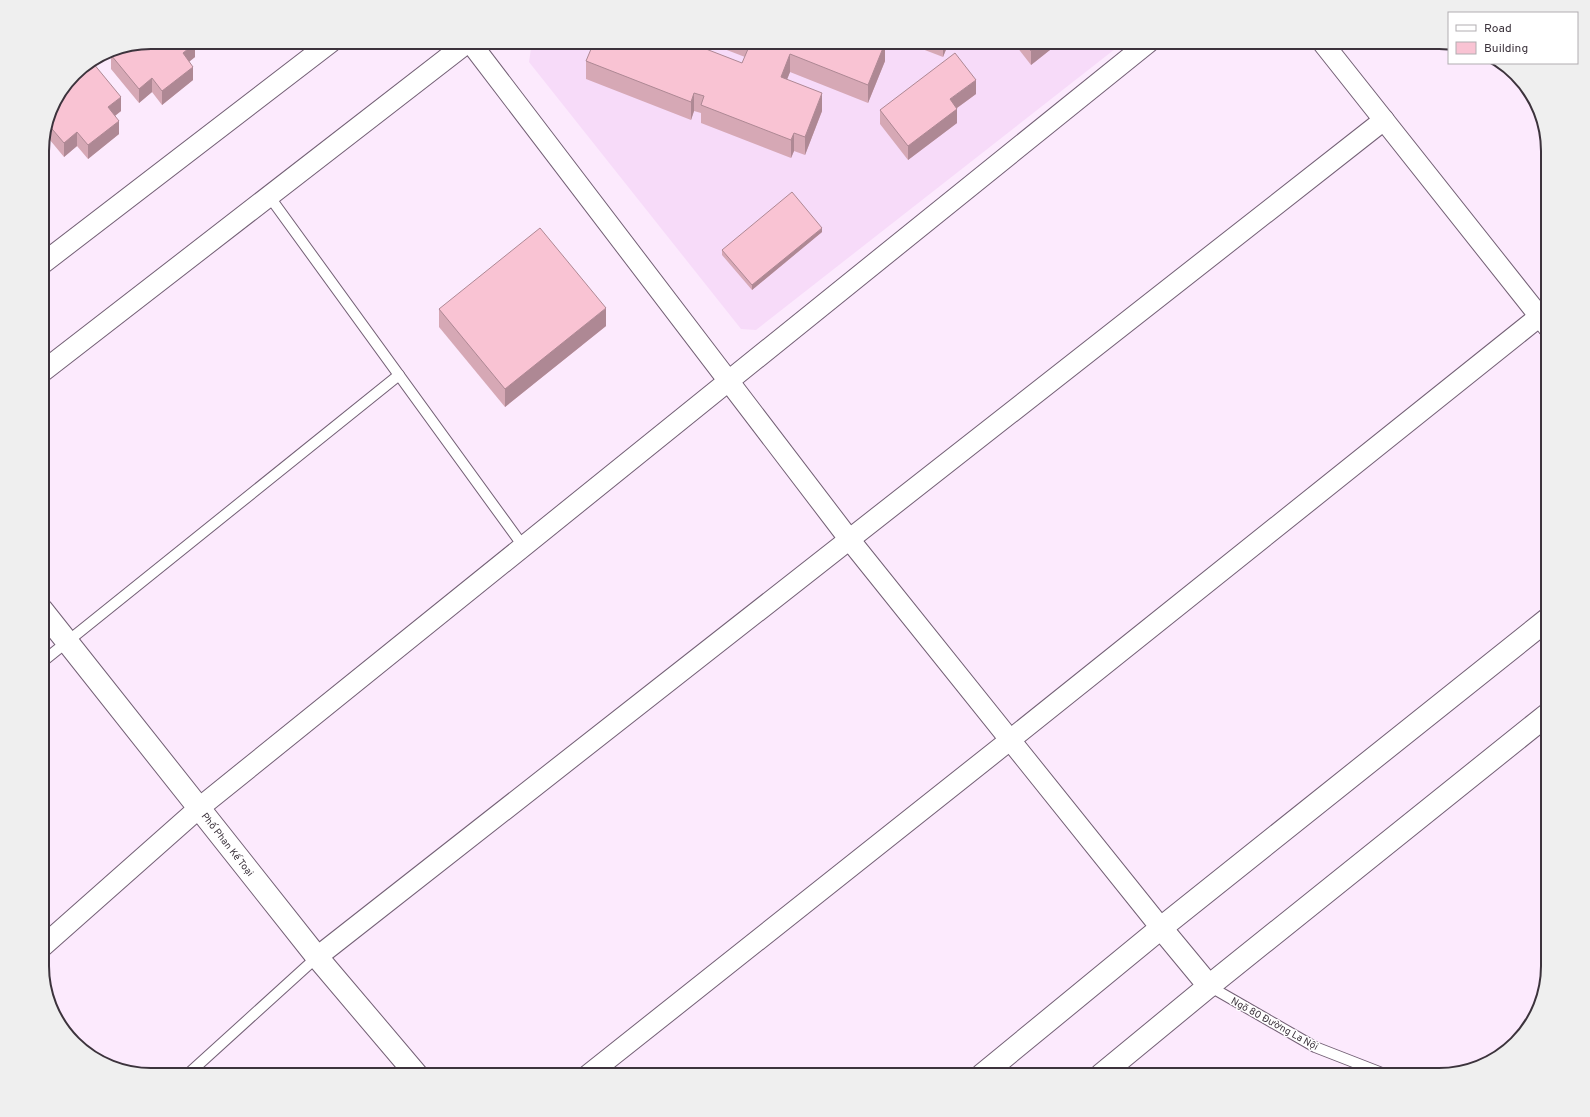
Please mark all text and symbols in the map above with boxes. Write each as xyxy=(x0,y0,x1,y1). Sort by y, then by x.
legend xyxy=(1448,12,1578,64)
text: Road xyxy=(1484,21,1512,37)
text: Building xyxy=(1484,41,1528,57)
street label: Phố Phan Kế Toại xyxy=(198,810,256,879)
street label: Ngõ 80 Đường La Nội xyxy=(1228,995,1320,1054)

